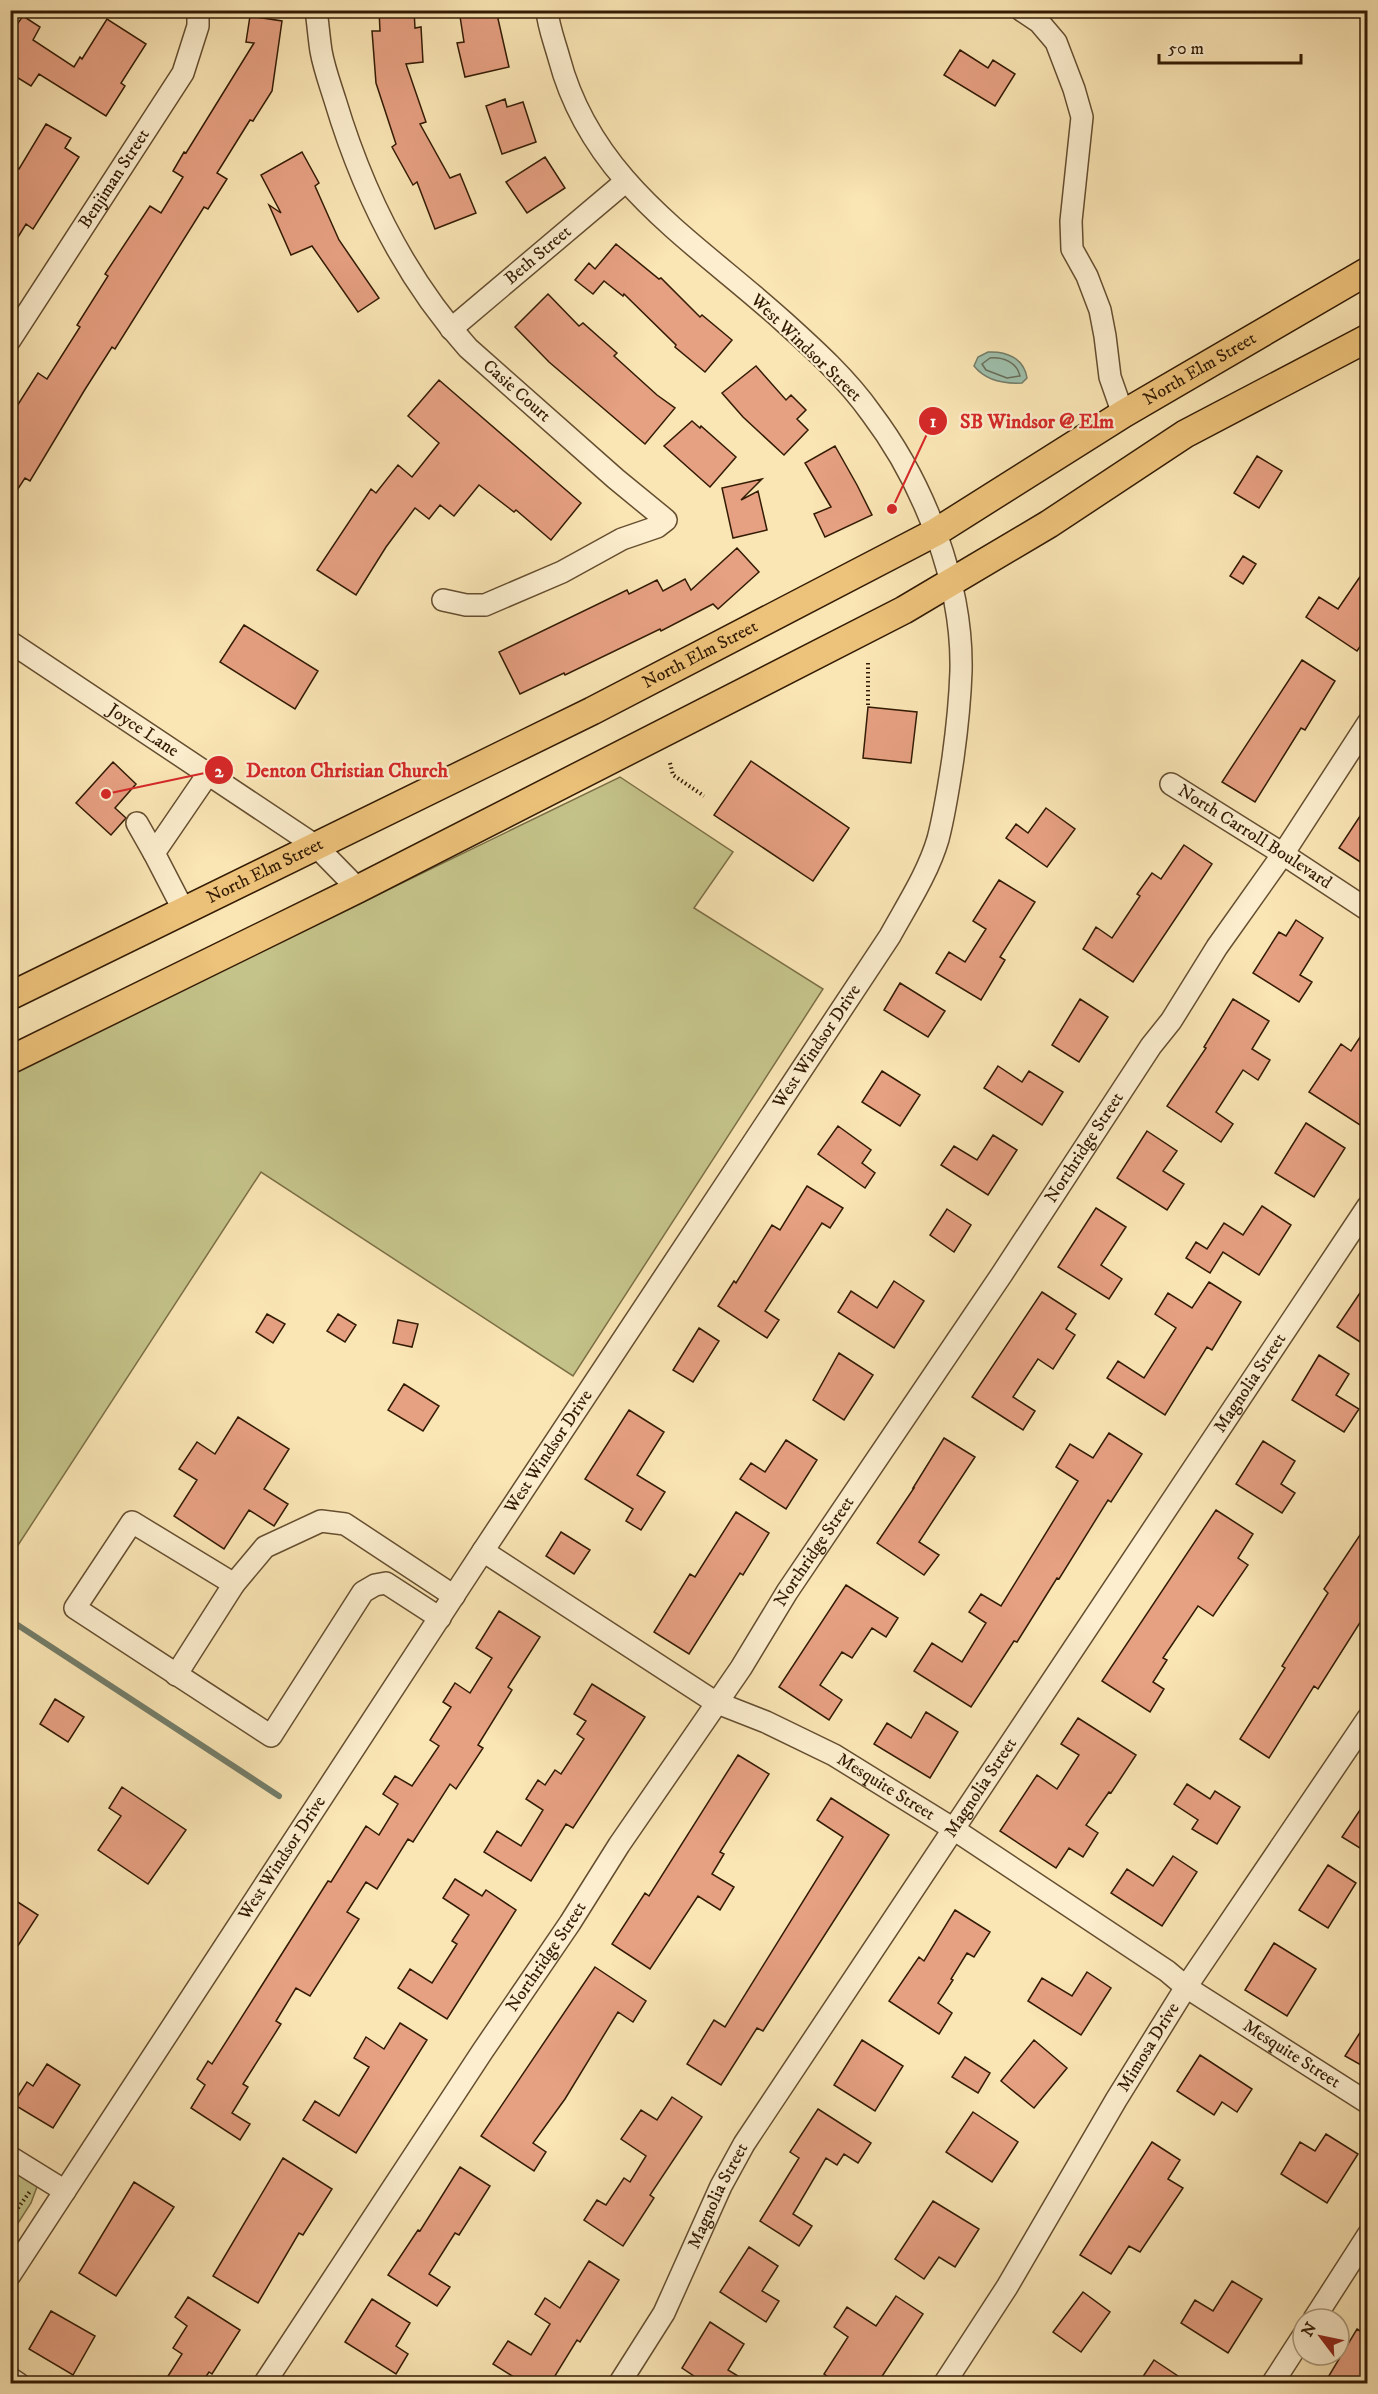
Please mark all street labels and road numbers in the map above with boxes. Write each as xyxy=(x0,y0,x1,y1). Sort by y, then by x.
street label: Benjiman Street xyxy=(74,125,155,233)
street label: Beth Street xyxy=(500,221,576,290)
street label: West Windsor Street xyxy=(745,289,866,407)
street label: North Elm Street xyxy=(1140,327,1261,411)
street label: Casie Court xyxy=(478,355,555,427)
street label: North Elm Street xyxy=(639,616,762,694)
street label: Joyce Lane xyxy=(102,698,183,762)
street label: North Carroll Boulevard xyxy=(1174,780,1336,894)
street label: North Elm Street xyxy=(203,833,327,909)
street label: West Windsor Drive xyxy=(768,980,866,1113)
street label: Northridge Street xyxy=(1040,1088,1129,1207)
street label: Magnolia Street xyxy=(1209,1329,1291,1437)
street label: West Windsor Drive xyxy=(499,1386,598,1518)
street label: Northridge Street xyxy=(770,1492,859,1611)
street label: Magnolia Street xyxy=(940,1734,1022,1842)
street label: Mesquite Street xyxy=(833,1748,939,1826)
street label: West Windsor Drive xyxy=(233,1792,331,1925)
street label: Northridge Street xyxy=(502,1898,592,2016)
street label: Mimosa Drive xyxy=(1113,1999,1185,2096)
street label: Mesquite Street xyxy=(1238,2015,1345,2094)
street label: Magnolia Street xyxy=(683,2139,753,2252)

